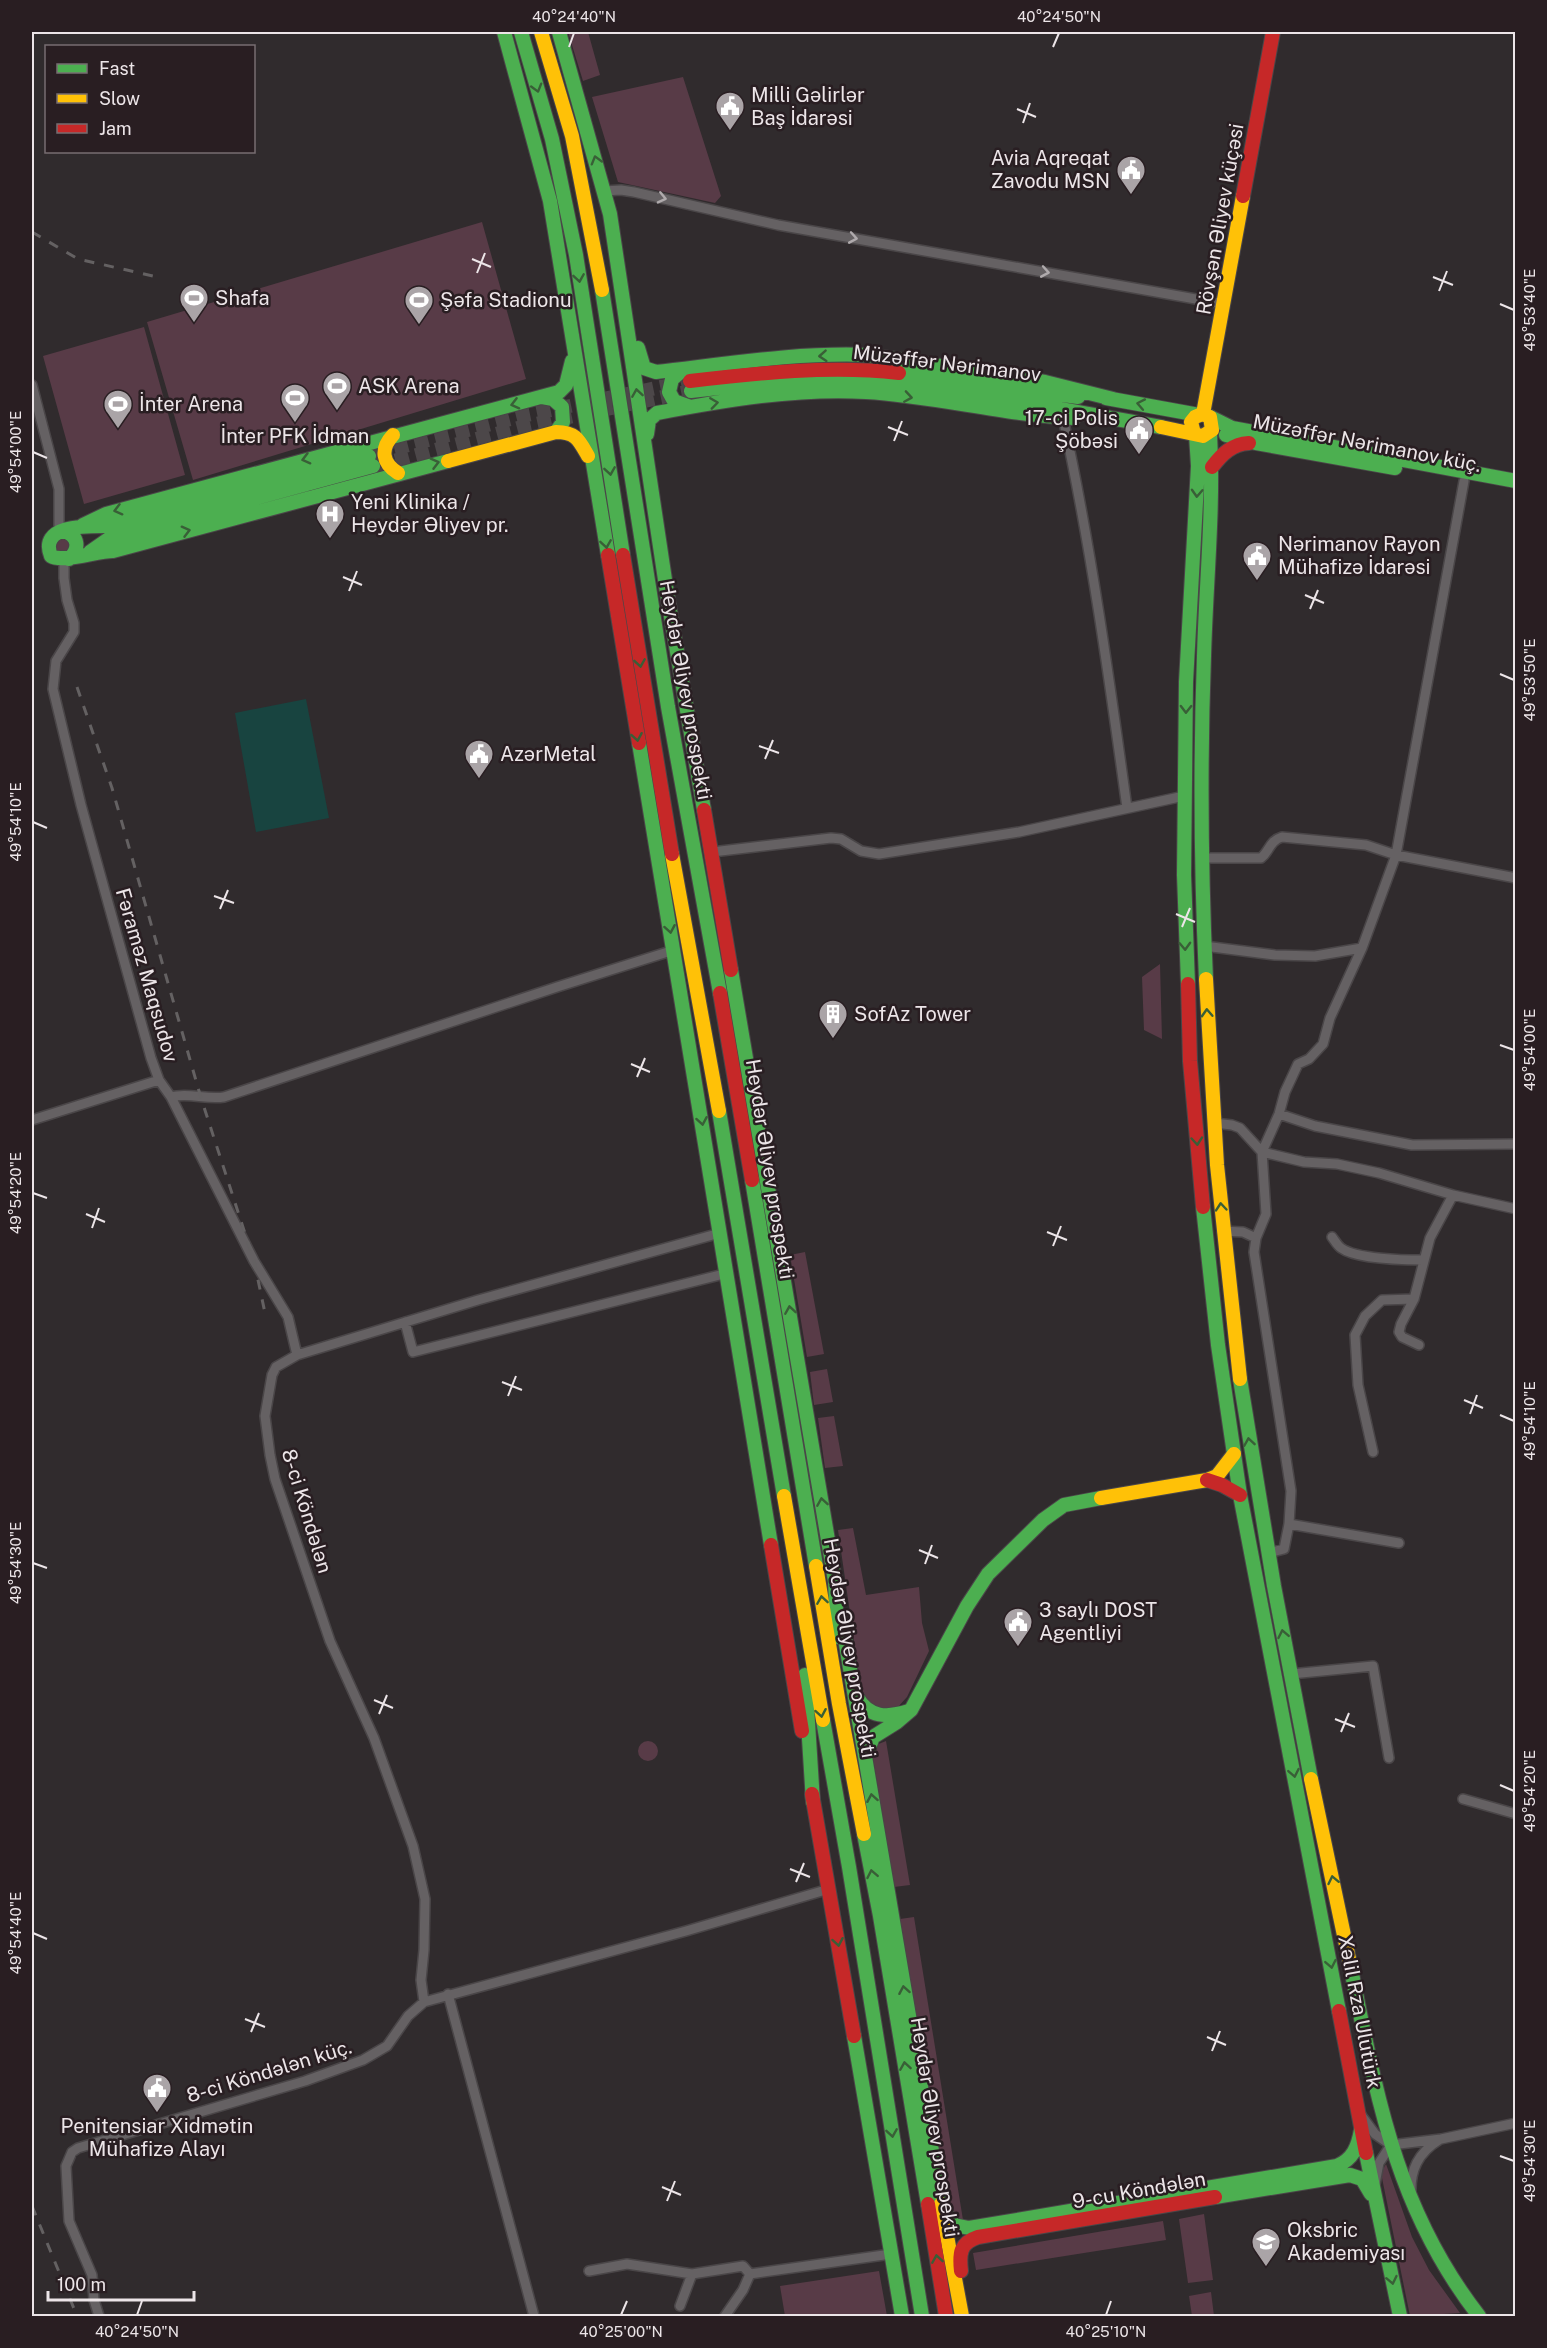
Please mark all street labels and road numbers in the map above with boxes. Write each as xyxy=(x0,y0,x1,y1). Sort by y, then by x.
street label: Rövşən Əliyev küçəsi xyxy=(1191,121,1249,317)
street label: Müzəffər Nərimanov xyxy=(852,340,1042,386)
street label: Müzəffər Nərimanov küç. xyxy=(1251,409,1483,477)
street label: Heydər Əliyev prospekti xyxy=(655,578,717,802)
street label: Fəraməz Maqsudov xyxy=(111,885,183,1065)
street label: Heydər Əliyev prospekti xyxy=(741,1057,799,1281)
street label: 8-ci Köndələn xyxy=(277,1446,337,1576)
street label: Heydər Əliyev prospekti xyxy=(819,1536,881,1760)
street label: Xəlil Rza Ulutürk xyxy=(1333,1933,1387,2091)
street label: Heydər Əliyev prospekti xyxy=(906,2015,964,2239)
street label: 8-ci Köndələn küç. xyxy=(183,2034,355,2108)
street label: 9-cu Köndələn xyxy=(1070,2166,1208,2214)

